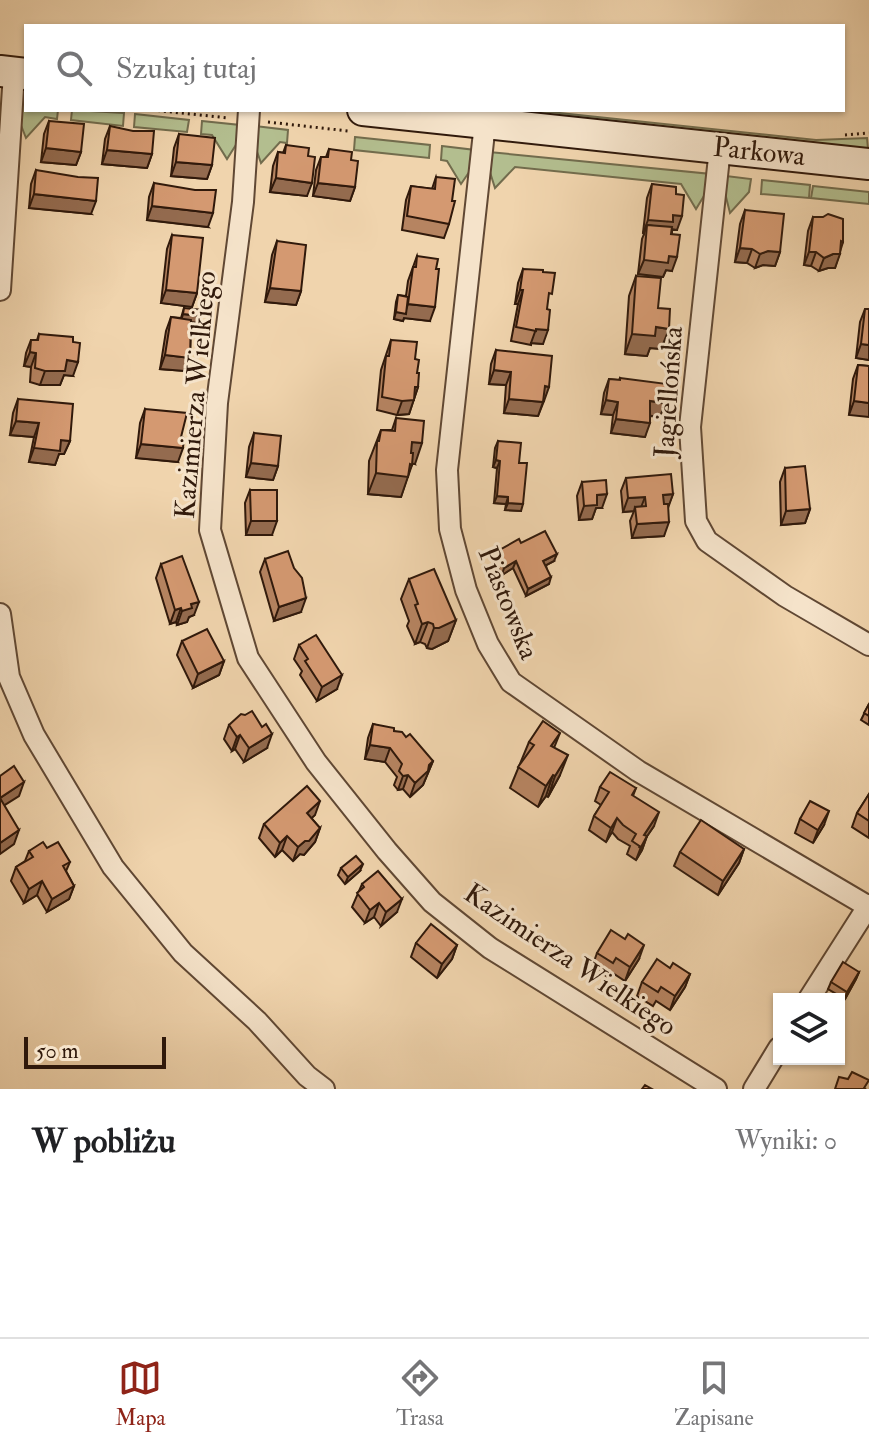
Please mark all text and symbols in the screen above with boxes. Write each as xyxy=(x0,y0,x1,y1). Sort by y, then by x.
search box xyxy=(24,24,845,112)
icon: search xyxy=(52,46,96,90)
text: Szukaj tutaj xyxy=(116,50,257,87)
street label: Parkowa xyxy=(711,130,807,174)
street label: Kazimierza Wielkiego xyxy=(168,270,224,520)
street label: Jagiellońska xyxy=(647,325,691,460)
street label: Piastowska xyxy=(470,541,547,665)
street label: Kazimierza Wielkiego xyxy=(457,876,683,1044)
map controls xyxy=(773,993,845,1065)
button: layers xyxy=(773,993,845,1065)
scale bar xyxy=(24,1033,166,1069)
text: 50 m xyxy=(36,1037,78,1065)
text: W pobliżu xyxy=(32,1120,176,1163)
text: Wyniki: 0 xyxy=(735,1125,837,1157)
tab: Mapa xyxy=(115,1356,166,1432)
tab: Trasa xyxy=(396,1356,444,1432)
tab: Zapisane xyxy=(674,1356,754,1432)

